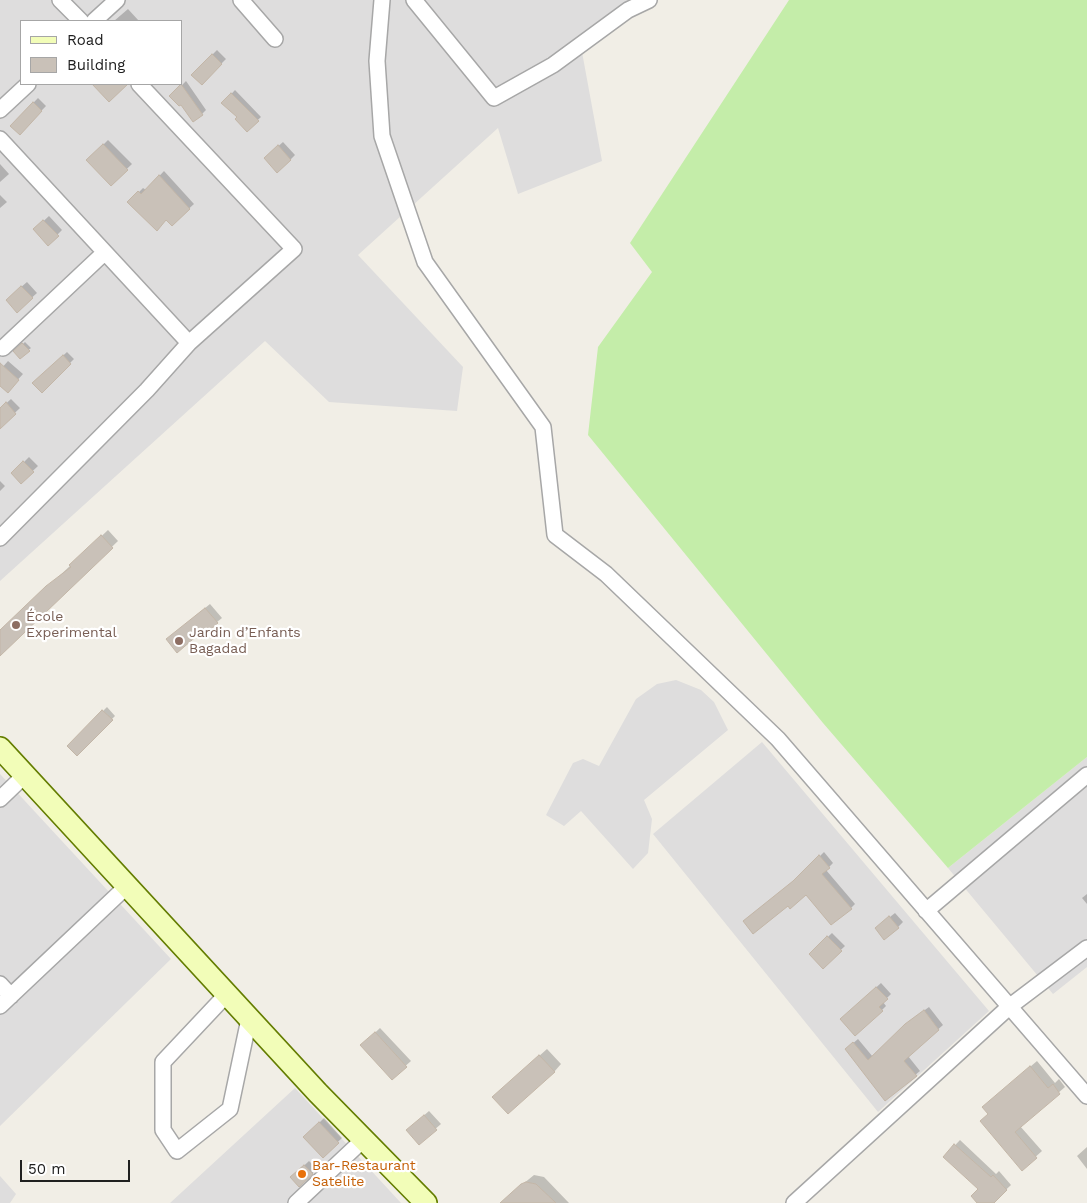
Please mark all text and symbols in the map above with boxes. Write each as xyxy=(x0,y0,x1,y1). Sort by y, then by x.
legend xyxy=(20,20,182,85)
text: Road xyxy=(67,31,104,49)
text: Building xyxy=(67,56,125,74)
place label: École Experimental xyxy=(26,609,117,642)
marker: École Experimental xyxy=(10,619,22,631)
place label: Jardin d’Enfants Bagadad xyxy=(189,625,301,658)
marker: Jardin d’Enfants Bagadad xyxy=(173,635,185,647)
scale bar xyxy=(22,1150,132,1182)
place label: Bar-Restaurant Satelite xyxy=(312,1158,416,1190)
text: 50 m xyxy=(28,1160,65,1178)
marker: Bar-Restaurant Satelite xyxy=(296,1168,308,1180)

